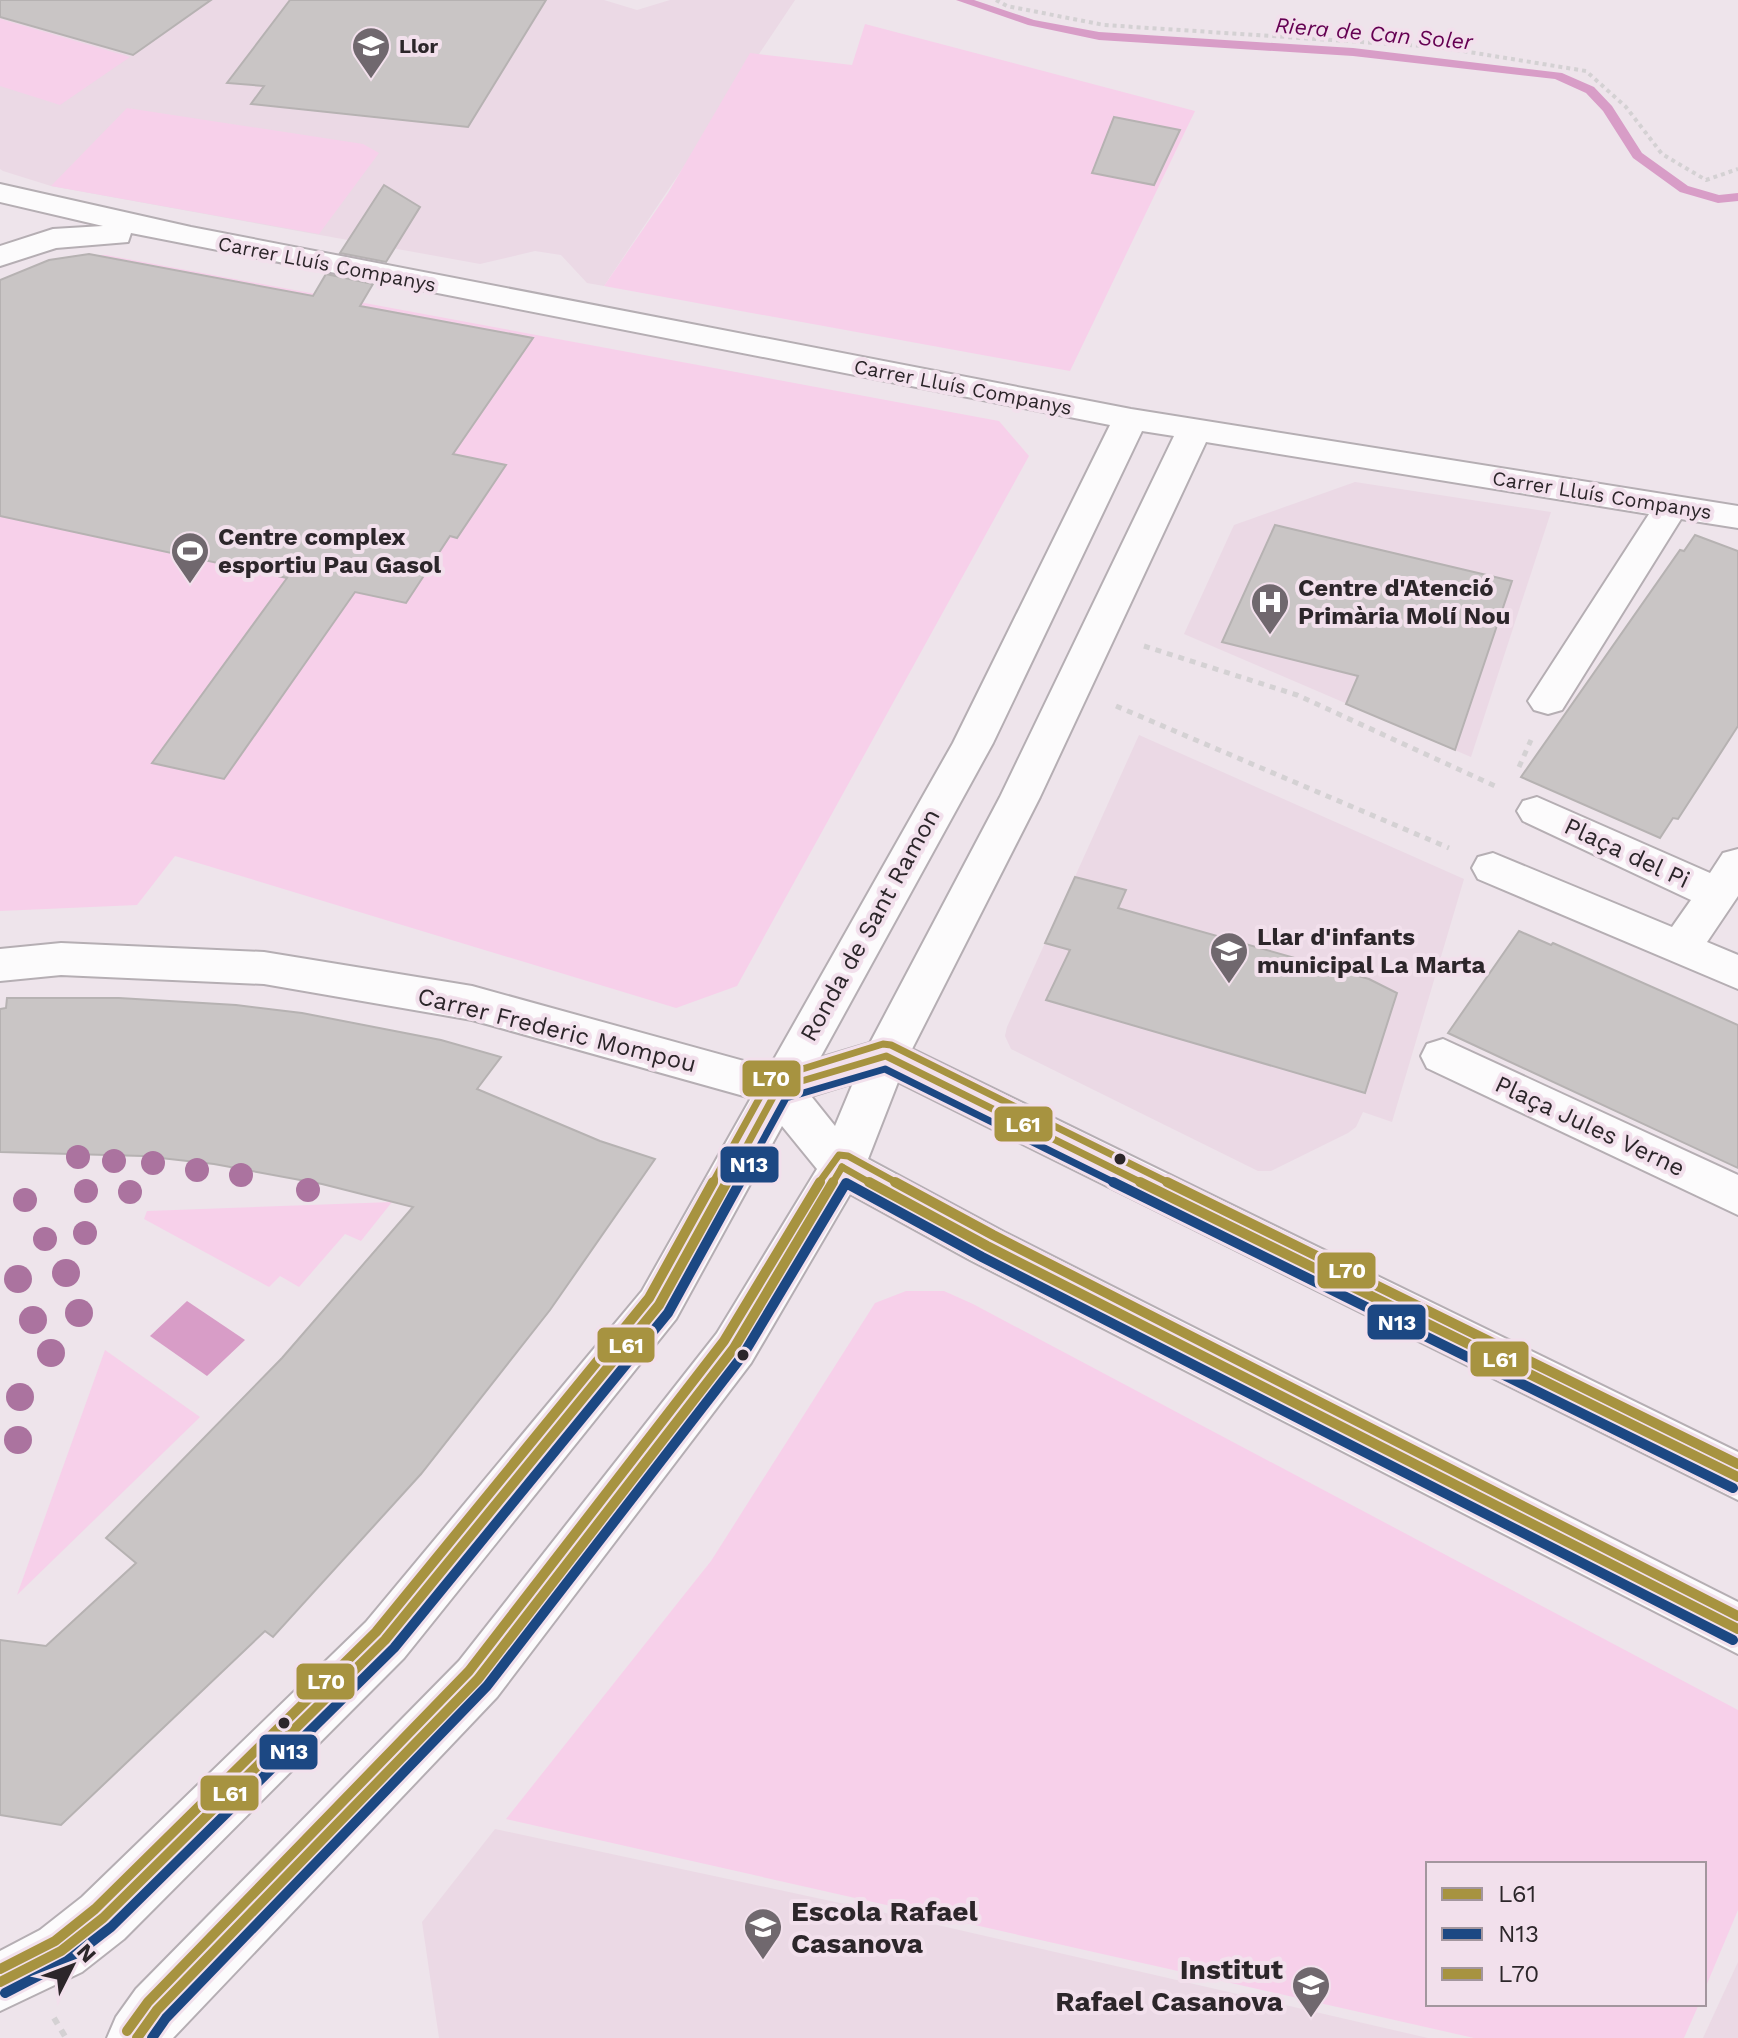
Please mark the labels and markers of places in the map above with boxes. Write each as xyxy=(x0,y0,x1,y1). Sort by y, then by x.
school or university icon: Llor xyxy=(350,25,392,80)
place label: Llor xyxy=(399,34,439,58)
place label: Centre complex esportiu Pau Gasol xyxy=(218,523,441,579)
sports icon: Centre complex esportiu Pau Gasol xyxy=(169,530,211,585)
place label: Centre d'Atenció Primària Molí Nou xyxy=(1298,574,1510,630)
hospital icon: Centre d'Atenció Primària Molí Nou xyxy=(1249,581,1291,636)
place label: Llar d'infants municipal La Marta xyxy=(1257,923,1485,979)
school or university icon: Llar d'infants municipal La Marta xyxy=(1208,930,1250,985)
unlabelled marker xyxy=(1112,1151,1128,1167)
unlabelled marker xyxy=(735,1347,751,1363)
unlabelled marker xyxy=(276,1715,292,1731)
place label: Escola Rafael Casanova xyxy=(791,1895,979,1960)
school or university icon: Escola Rafael Casanova xyxy=(742,1906,784,1961)
place label: Institut Rafael Casanova xyxy=(1055,1953,1284,2018)
school or university icon: Institut Rafael Casanova xyxy=(1290,1964,1332,2019)

